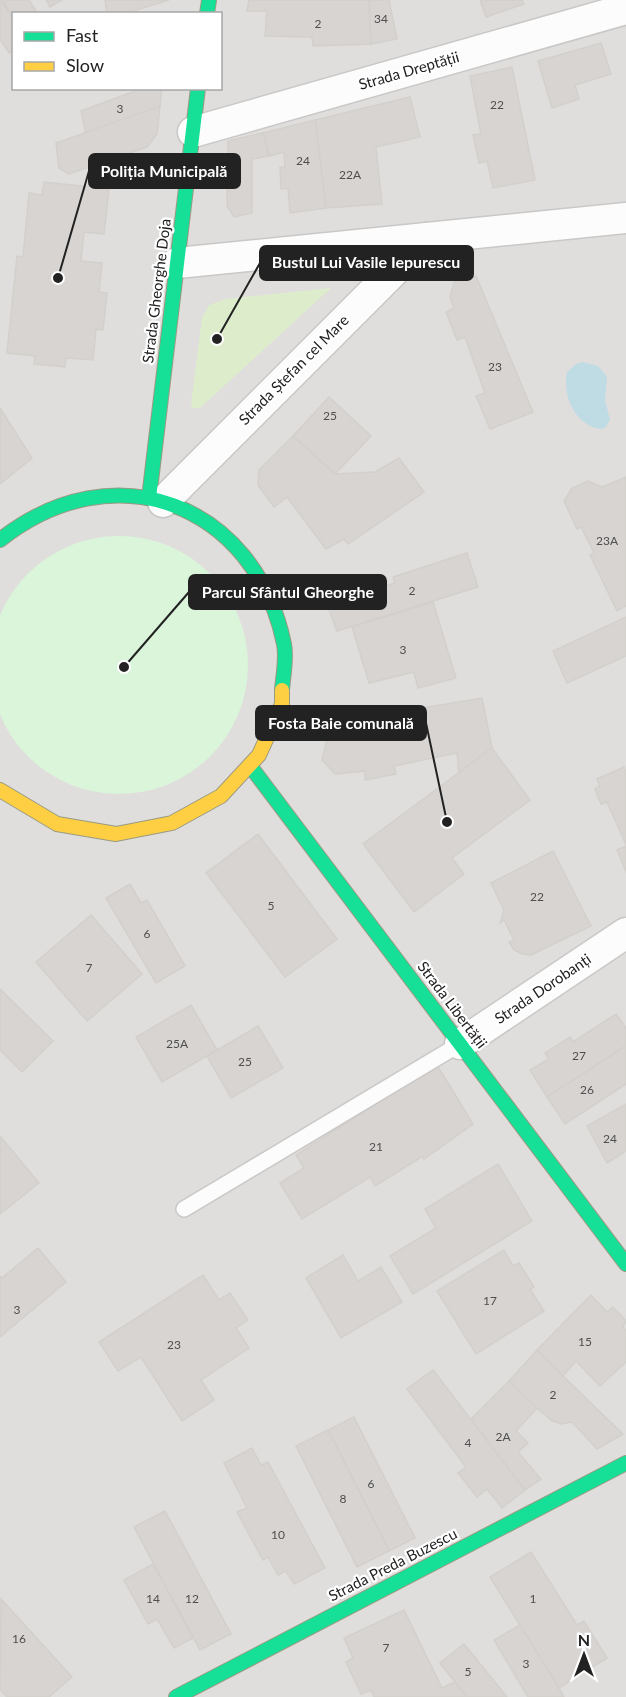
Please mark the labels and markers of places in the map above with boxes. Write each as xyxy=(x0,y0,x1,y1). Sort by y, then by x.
callout: Poliția Municipală xyxy=(89,154,240,188)
callout: Bustul Lui Vasile Iepurescu xyxy=(260,246,473,280)
callout: Parcul Sfântul Gheorghe xyxy=(189,575,386,609)
callout: Fosta Baie comunală xyxy=(256,706,426,740)

